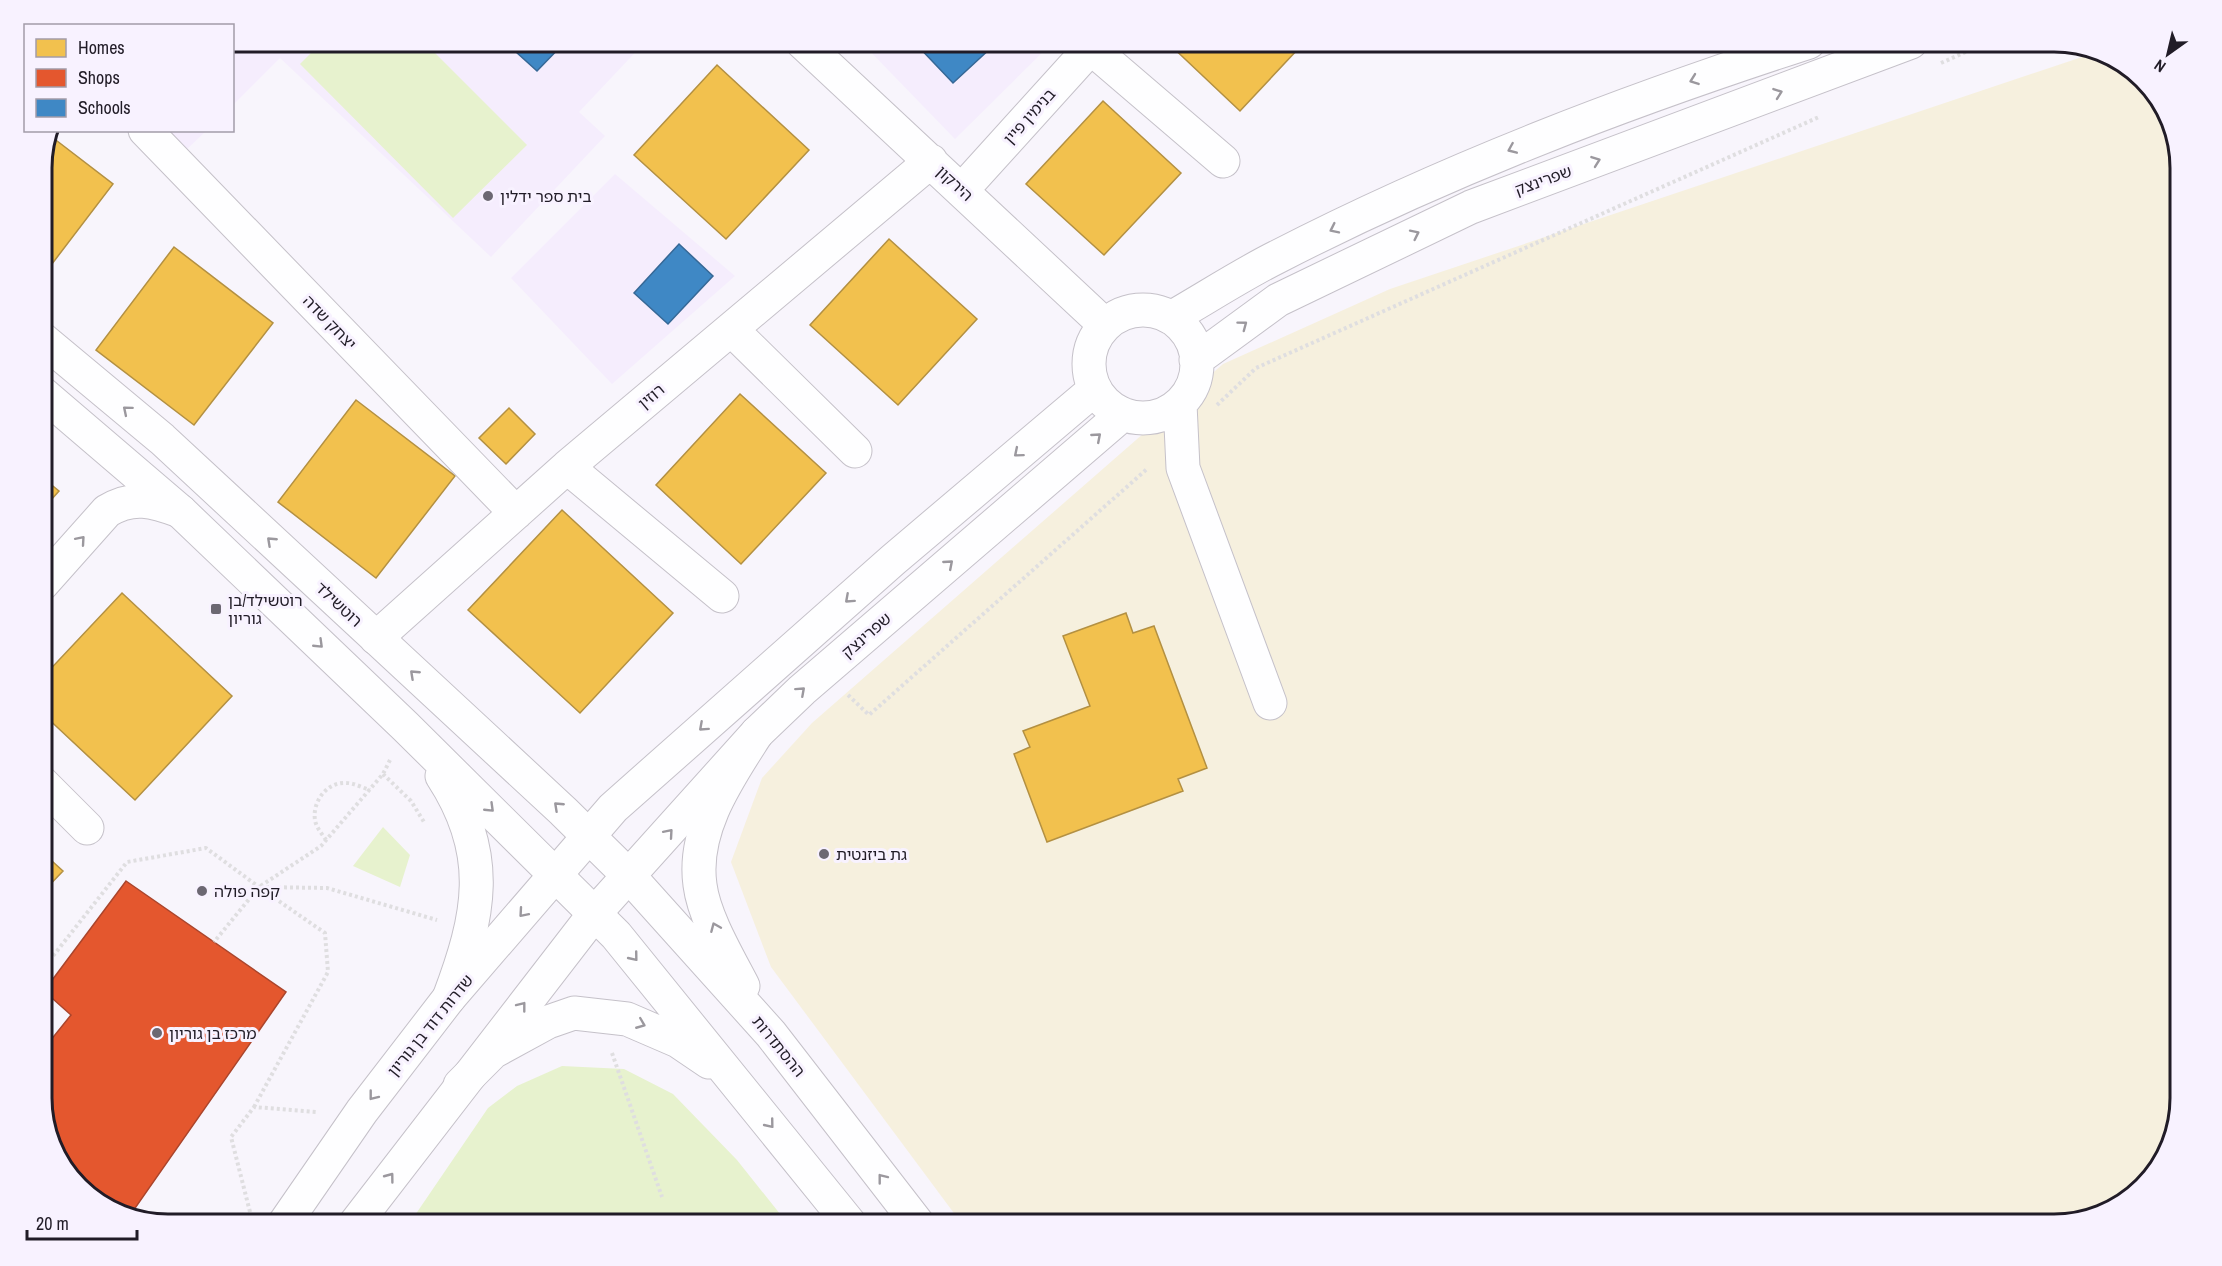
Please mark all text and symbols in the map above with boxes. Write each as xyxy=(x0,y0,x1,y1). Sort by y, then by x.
legend xyxy=(24,24,234,132)
north arrow xyxy=(2138,24,2198,84)
text: Homes xyxy=(78,35,125,60)
text: N xyxy=(2150,55,2170,78)
text: Shops xyxy=(78,65,120,90)
one-way arrow xyxy=(1689,72,1700,85)
street label: בנימין פיין xyxy=(998,83,1060,149)
one-way arrow xyxy=(1773,88,1783,101)
text: Schools xyxy=(78,95,131,120)
one-way arrow xyxy=(1507,142,1518,154)
one-way arrow xyxy=(1589,156,1600,168)
street label: הירקון xyxy=(932,160,978,206)
street label: שפרינצק xyxy=(1511,160,1575,200)
place label: בית ספר ידלין xyxy=(500,185,592,207)
marker: בית ספר ידלין xyxy=(481,189,495,203)
one-way arrow xyxy=(1329,222,1340,234)
one-way arrow xyxy=(1409,229,1420,241)
street label: יצחק שדה xyxy=(298,290,362,354)
one-way arrow xyxy=(1237,322,1248,333)
street label: רוזין xyxy=(633,378,669,414)
one-way arrow xyxy=(123,406,134,417)
one-way arrow xyxy=(1090,433,1101,444)
one-way arrow xyxy=(1014,446,1025,457)
one-way arrow xyxy=(74,536,85,547)
one-way arrow xyxy=(268,537,278,548)
one-way arrow xyxy=(942,560,953,571)
street label: רוטשילד xyxy=(311,577,367,631)
place label: רוטשילד/בן גוריון xyxy=(228,589,303,629)
one-way arrow xyxy=(845,592,856,603)
marker: רוטשילד/בן גוריון xyxy=(209,602,223,616)
street label: שפרינצק xyxy=(836,607,896,663)
one-way arrow xyxy=(312,637,322,648)
one-way arrow xyxy=(411,670,422,681)
one-way arrow xyxy=(795,687,805,698)
one-way arrow xyxy=(699,720,709,731)
one-way arrow xyxy=(482,801,493,812)
one-way arrow xyxy=(554,802,564,813)
one-way arrow xyxy=(661,829,672,840)
place label: גת ביזנטית xyxy=(836,843,907,865)
marker: גת ביזנטית xyxy=(817,847,831,861)
place label: קפה פולה xyxy=(214,880,280,902)
marker: קפה פולה xyxy=(195,884,209,898)
one-way arrow xyxy=(520,906,531,917)
one-way arrow xyxy=(710,922,722,933)
one-way arrow xyxy=(627,950,638,961)
street label: שדרות דוד בן גוריון xyxy=(382,969,478,1081)
one-way arrow xyxy=(514,1002,525,1013)
street label: ההסתדרות xyxy=(748,1011,810,1081)
one-way arrow xyxy=(635,1017,646,1029)
place label: מרכז בן גוריון xyxy=(169,1022,257,1044)
marker: מרכז בן גוריון xyxy=(150,1026,164,1040)
one-way arrow xyxy=(370,1089,381,1100)
one-way arrow xyxy=(763,1117,774,1128)
one-way arrow xyxy=(383,1173,394,1184)
one-way arrow xyxy=(878,1173,889,1184)
scale bar xyxy=(27,1203,136,1241)
text: 20 m xyxy=(36,1211,69,1236)

